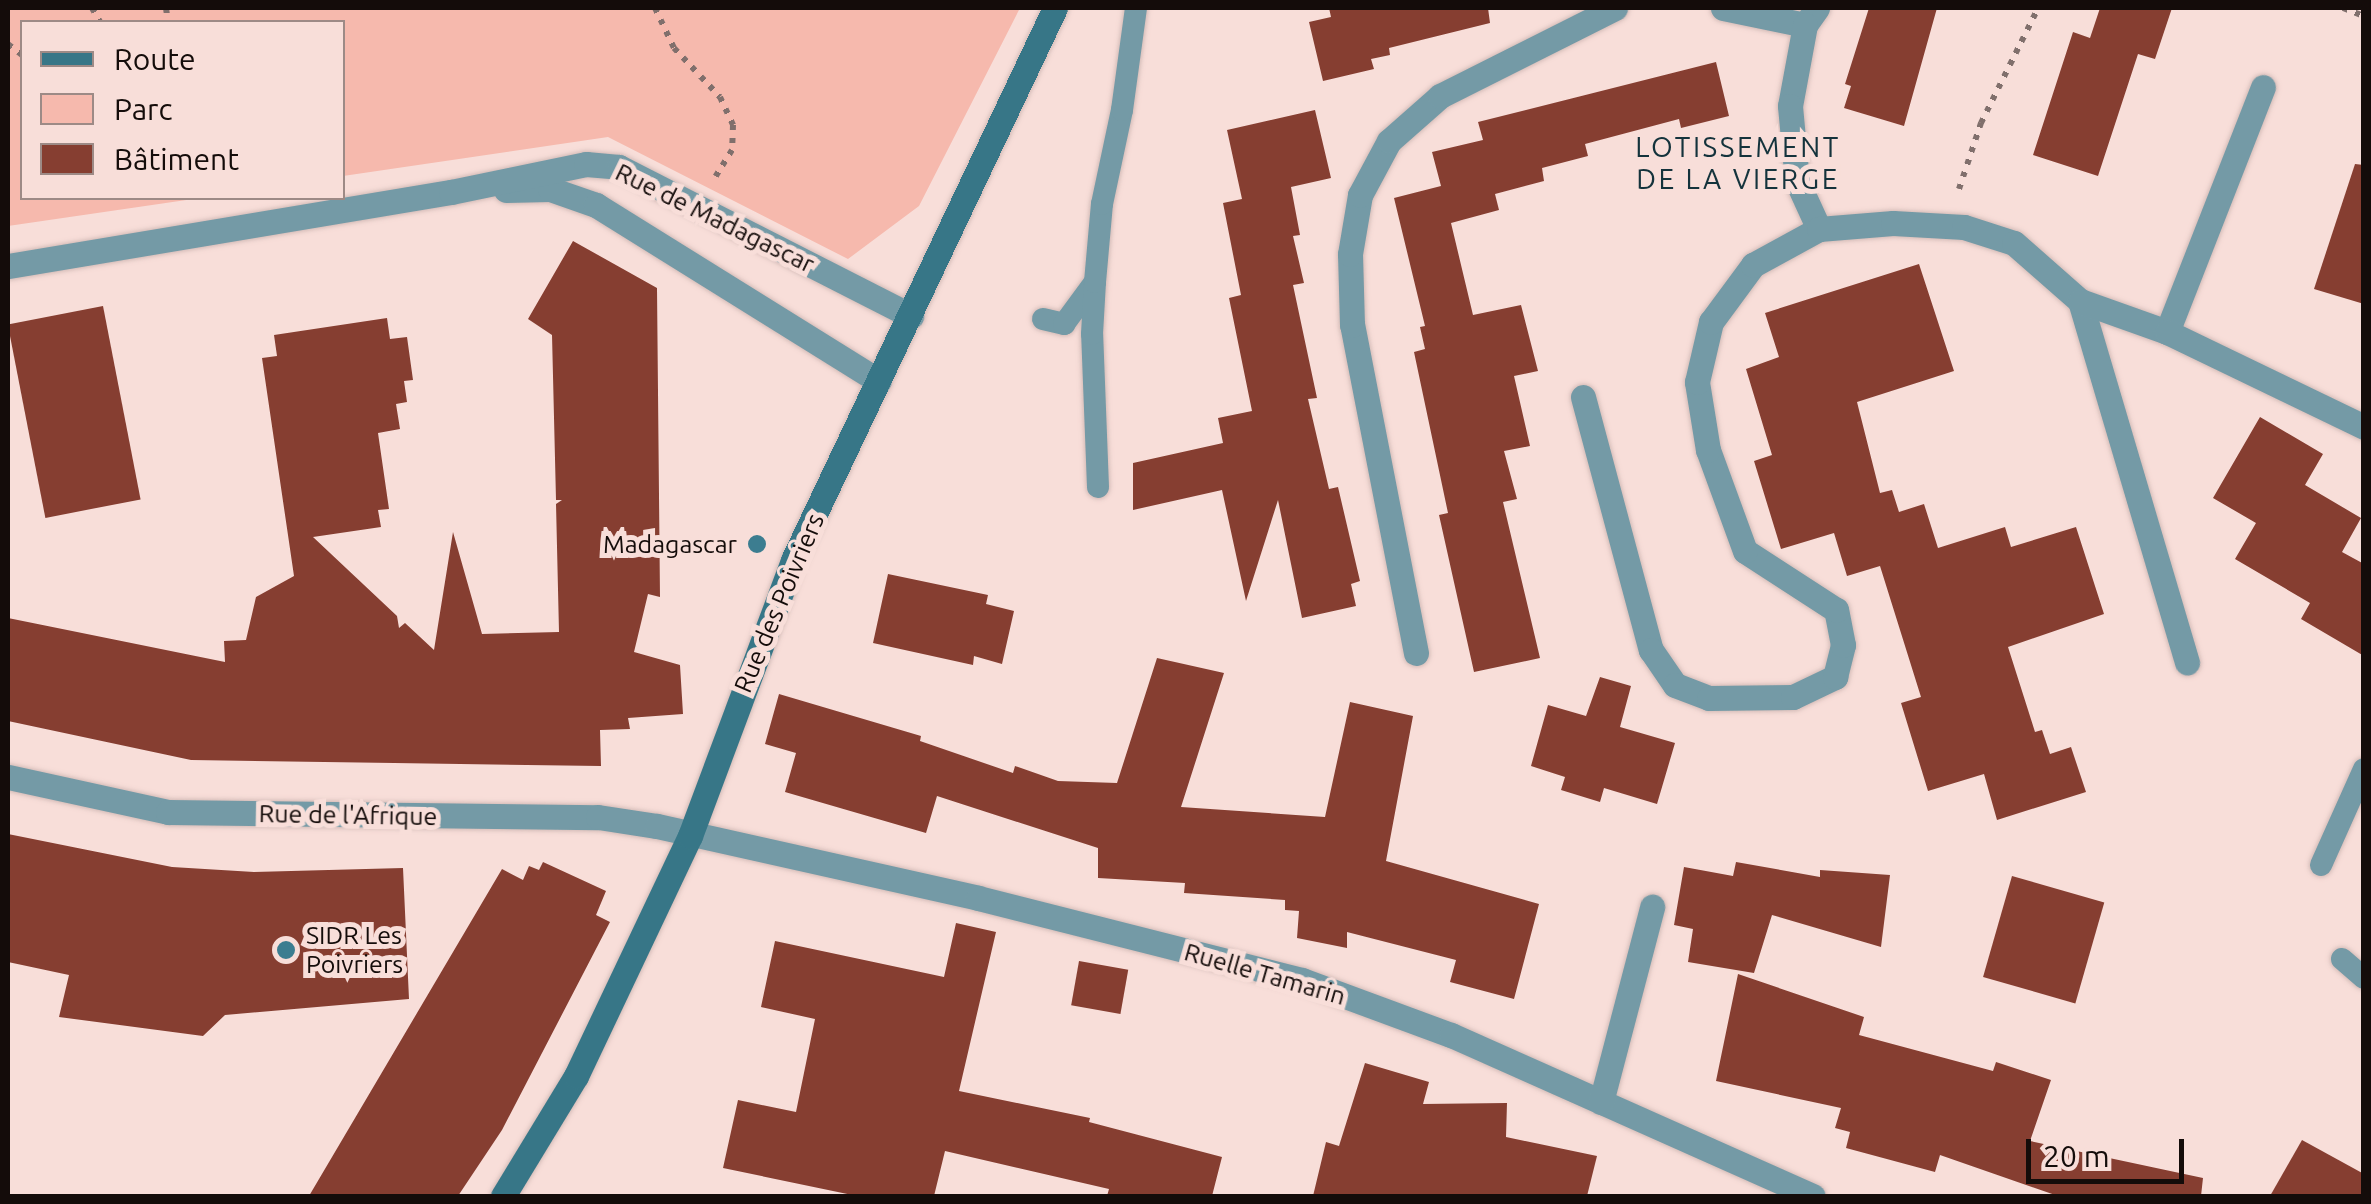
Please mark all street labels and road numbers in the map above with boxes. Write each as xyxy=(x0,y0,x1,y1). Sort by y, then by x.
street label: Rue de Madagascar xyxy=(611,157,819,279)
street label: Rue des Poivriers xyxy=(728,509,830,697)
street label: Rue de l'Afrique xyxy=(259,798,437,832)
street label: Ruelle Tamarin xyxy=(1181,937,1349,1011)

